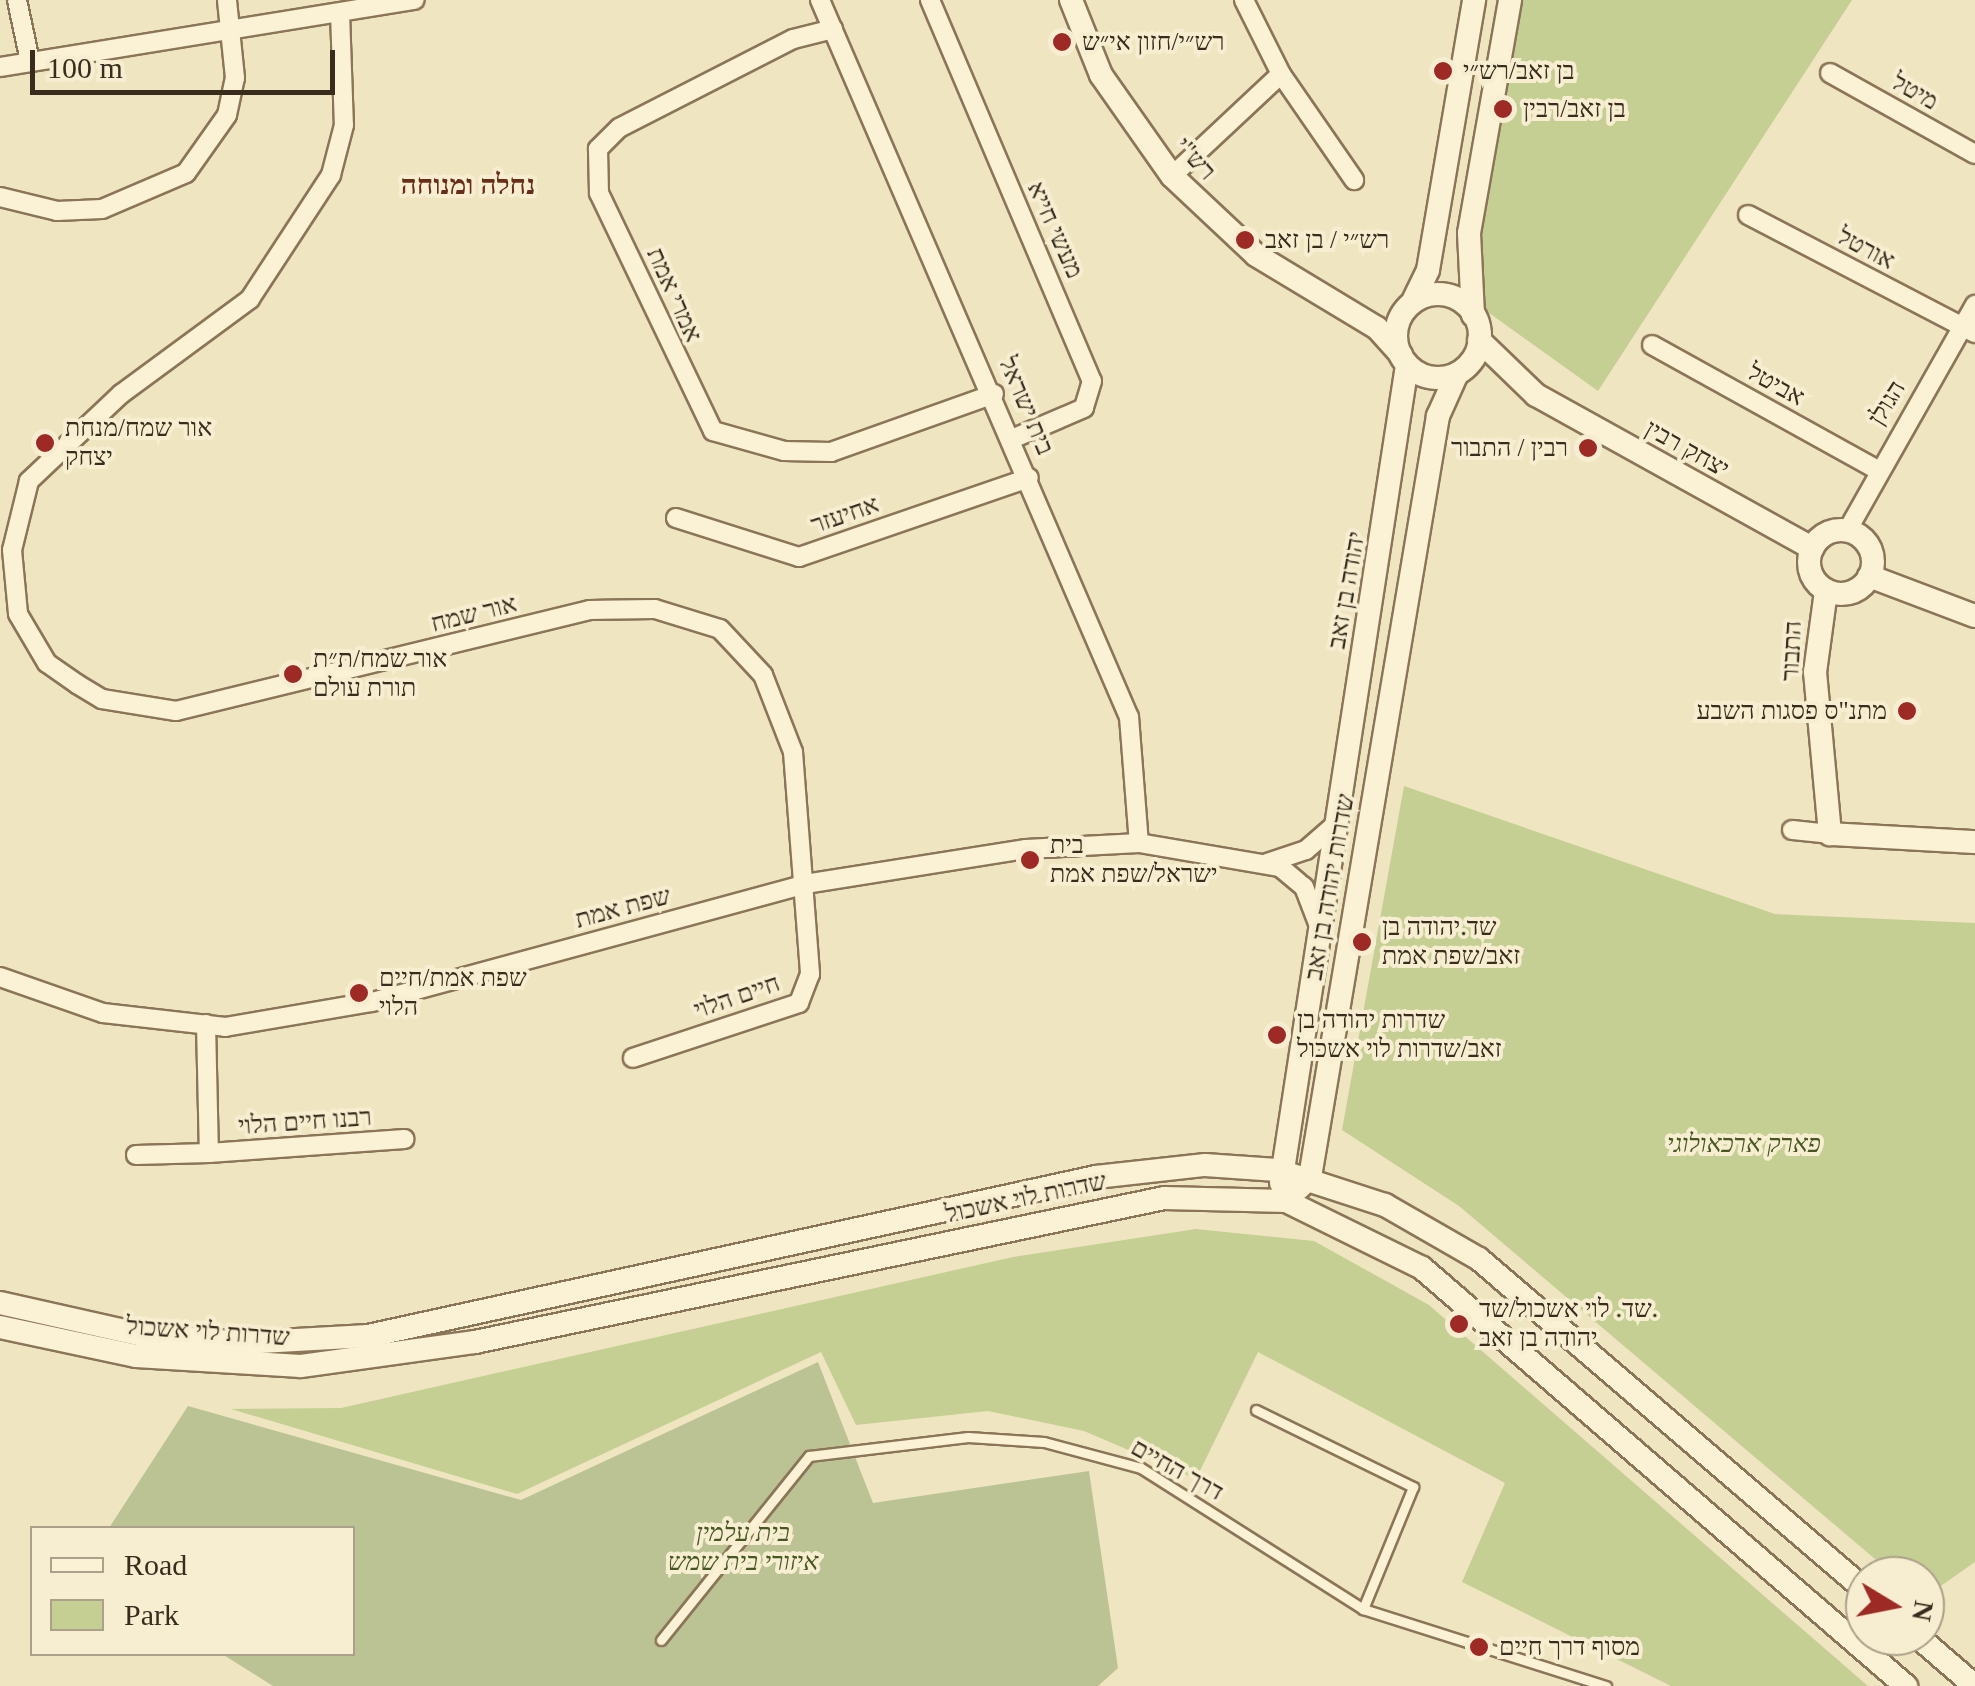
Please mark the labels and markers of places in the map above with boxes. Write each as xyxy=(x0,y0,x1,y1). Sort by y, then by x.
place label: רש״י/חזון אי״ש xyxy=(1082,27,1225,57)
marker: רש״י/חזון אי״ש xyxy=(1051,31,1073,53)
place label: בן זאב/רש״י xyxy=(1463,56,1575,86)
marker: בן זאב/רש״י xyxy=(1432,60,1454,82)
place label: בן זאב/רבין xyxy=(1523,94,1626,124)
marker: בן זאב/רבין xyxy=(1492,98,1514,120)
place label: רש״י / בן זאב xyxy=(1265,225,1389,255)
marker: רש״י / בן זאב xyxy=(1234,229,1256,251)
place label: אור שמח/מנחת יצחק xyxy=(65,414,212,473)
marker: אור שמח/מנחת יצחק xyxy=(34,432,56,454)
place label: רבין / התבור xyxy=(1451,433,1568,463)
marker: רבין / התבור xyxy=(1577,437,1599,459)
place label: אור שמח/ת״ת תורת עולם xyxy=(313,645,447,704)
marker: אור שמח/ת״ת תורת עולם xyxy=(282,663,304,685)
place label: מתנ"ס פסגות השבע xyxy=(1696,696,1887,726)
marker: מתנ"ס פסגות השבע xyxy=(1896,700,1918,722)
place label: בית ישראל/שפת אמת xyxy=(1050,831,1218,890)
marker: בית ישראל/שפת אמת xyxy=(1019,849,1041,871)
place label: שד.יהודה בן זאב/שפת אמת xyxy=(1382,913,1520,972)
marker: שד.יהודה בן זאב/שפת אמת xyxy=(1351,931,1373,953)
place label: שפת אמת/חיים הלוי xyxy=(379,964,527,1023)
marker: שפת אמת/חיים הלוי xyxy=(348,982,370,1004)
place label: שדרות יהודה בן זאב/שדרות לוי אשכול xyxy=(1297,1006,1502,1065)
marker: שדרות יהודה בן זאב/שדרות לוי אשכול xyxy=(1266,1024,1288,1046)
place label: שד. לוי אשכול/שד. יהודה בן זאב xyxy=(1479,1295,1658,1354)
marker: שד. לוי אשכול/שד. יהודה בן זאב xyxy=(1448,1313,1470,1335)
place label: מסוף דרך חיים xyxy=(1499,1632,1640,1662)
marker: מסוף דרך חיים xyxy=(1468,1636,1490,1658)

